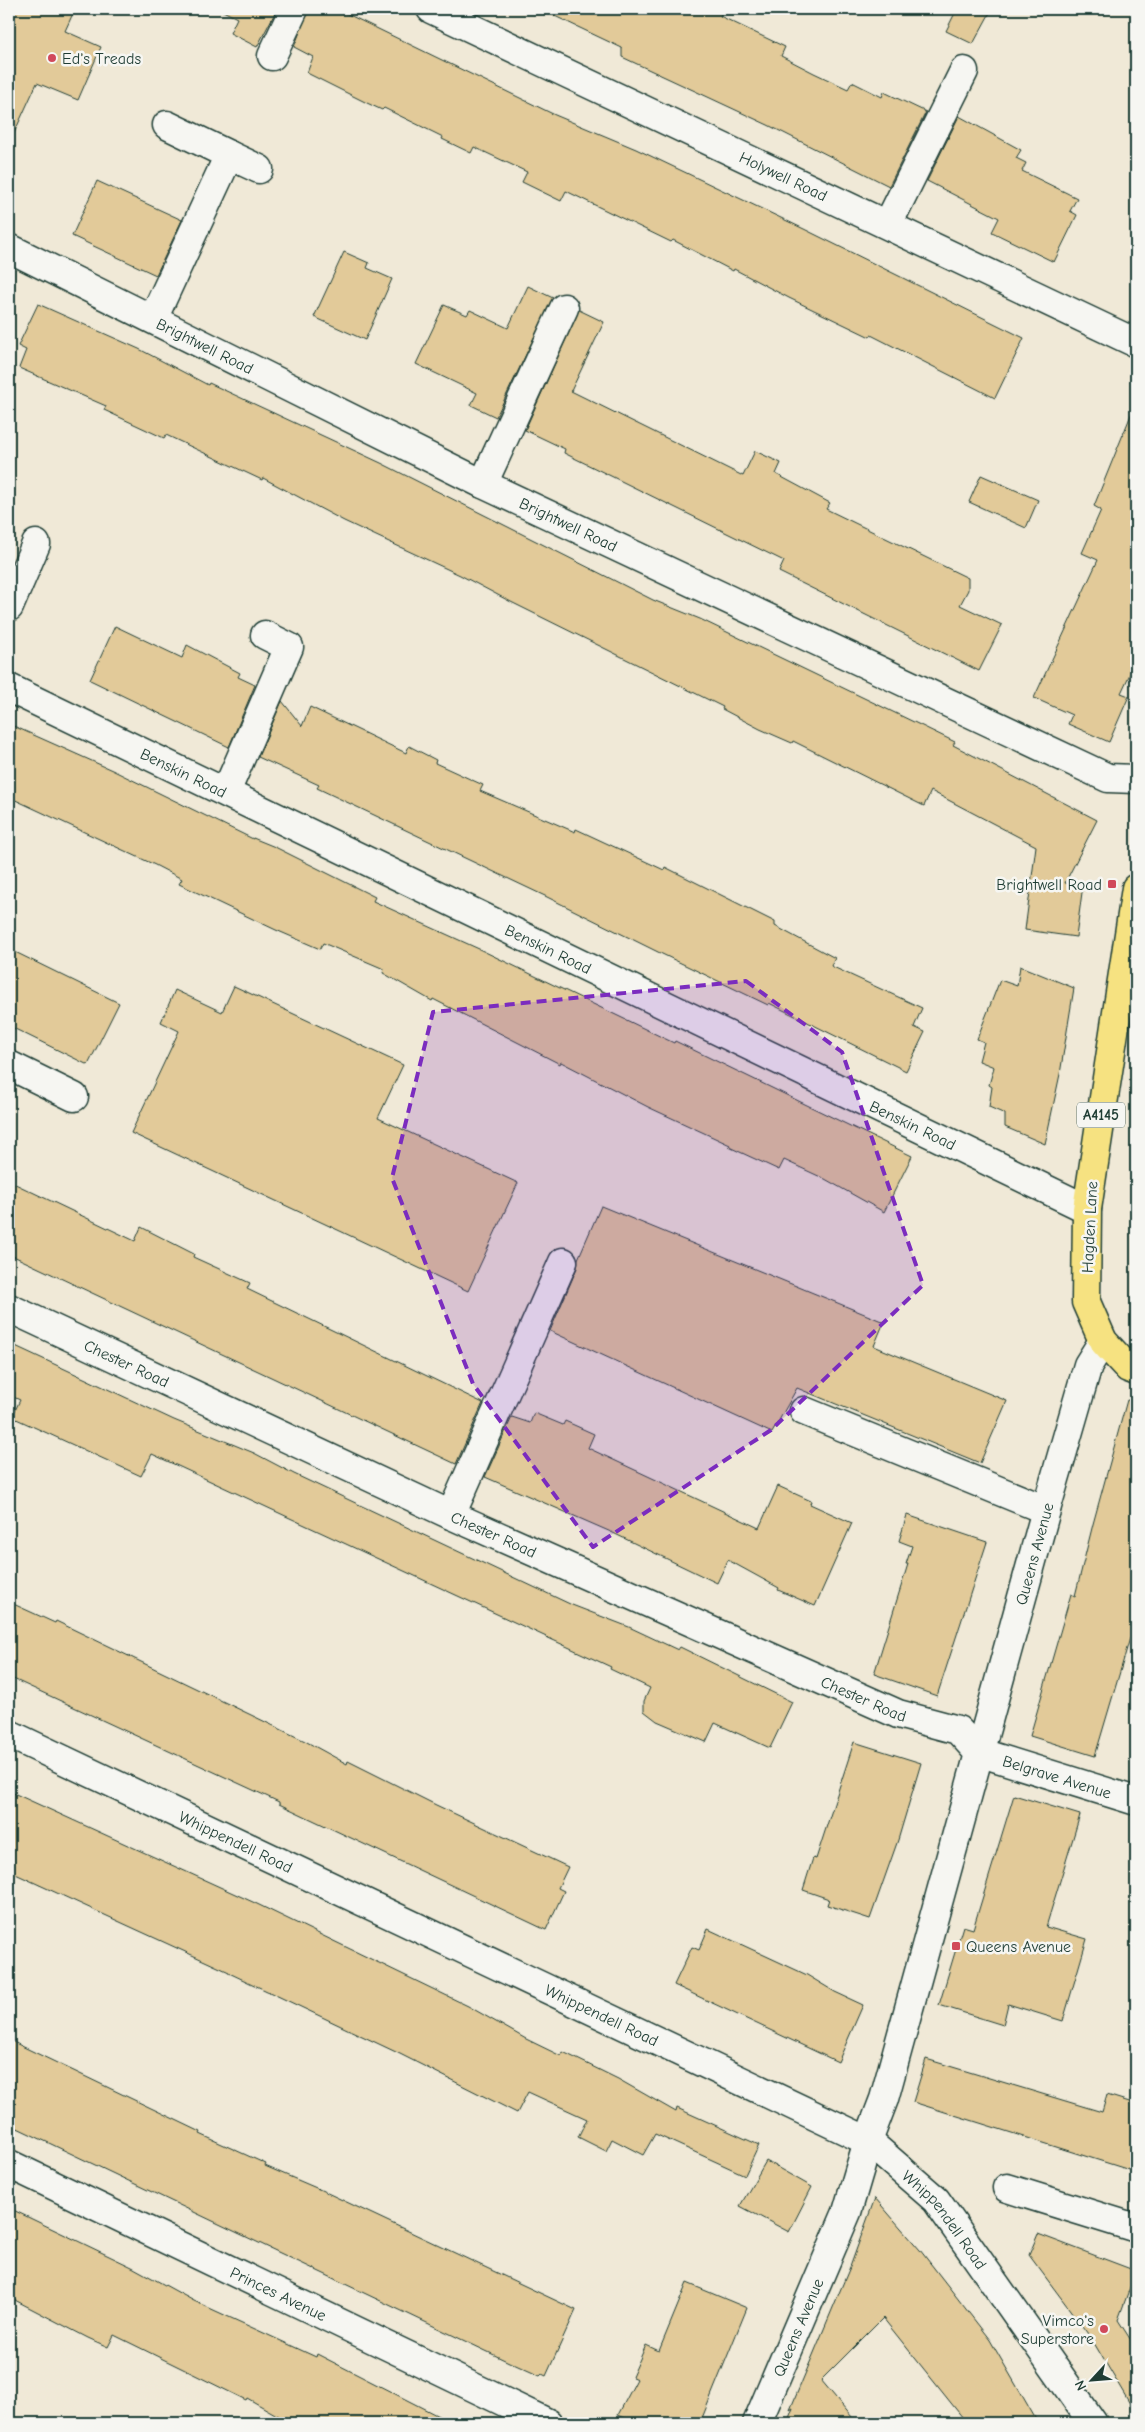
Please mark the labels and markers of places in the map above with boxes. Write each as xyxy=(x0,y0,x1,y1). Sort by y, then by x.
place label: Ed's Treads xyxy=(62,50,141,68)
marker: Ed's Treads xyxy=(46,52,58,64)
place label: Brightwell Road xyxy=(996,876,1102,894)
marker: Brightwell Road xyxy=(1106,878,1118,890)
place label: Queens Avenue xyxy=(966,1938,1071,1956)
marker: Queens Avenue xyxy=(950,1940,962,1952)
place label: Vimco's Superstore xyxy=(1021,2312,1094,2348)
marker: Vimco's Superstore xyxy=(1098,2323,1110,2335)

